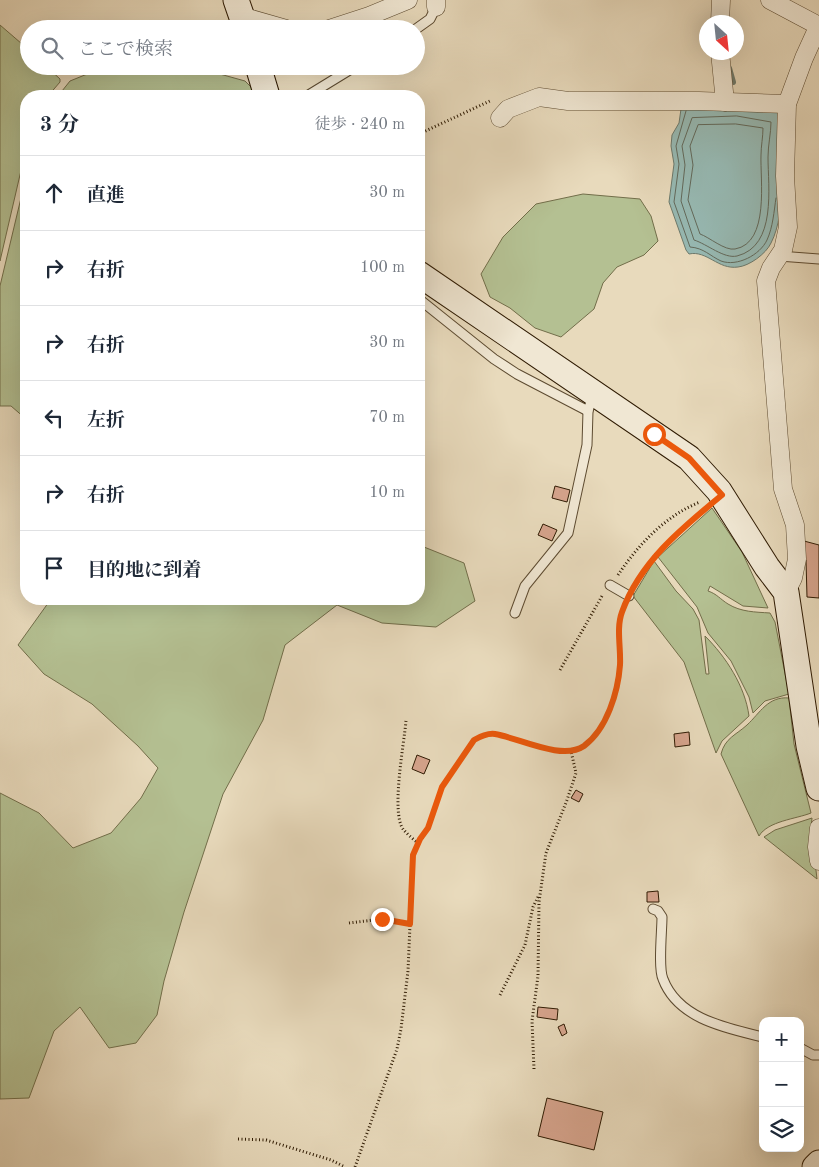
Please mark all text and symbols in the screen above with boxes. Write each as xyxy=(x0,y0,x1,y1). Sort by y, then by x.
north arrow xyxy=(699,15,744,60)
search box xyxy=(20,20,425,75)
icon: search xyxy=(38,34,66,62)
text: ここで検索 xyxy=(78,41,173,60)
text: 3 分 xyxy=(40,115,79,136)
text: 徒歩 · 240 m xyxy=(315,117,405,133)
icon: ahead xyxy=(40,179,68,207)
text: 30 m xyxy=(369,185,405,201)
text: 直進 xyxy=(87,187,125,206)
icon: right xyxy=(40,254,68,282)
text: 100 m xyxy=(360,260,405,276)
text: 右折 xyxy=(87,262,125,281)
icon: right xyxy=(40,329,68,357)
text: 30 m xyxy=(369,335,405,351)
text: 右折 xyxy=(87,337,125,356)
icon: left xyxy=(40,404,68,432)
text: 70 m xyxy=(369,410,405,426)
text: 左折 xyxy=(87,412,125,431)
route start xyxy=(643,423,666,446)
icon: right xyxy=(40,479,68,507)
text: 10 m xyxy=(369,485,405,501)
text: 右折 xyxy=(87,487,125,506)
icon: arrive xyxy=(40,554,68,582)
text: 目的地に到着 xyxy=(87,562,201,581)
route end xyxy=(371,908,394,931)
map controls xyxy=(759,1017,804,1152)
button: + xyxy=(759,1017,804,1062)
button: − xyxy=(759,1062,804,1107)
button: layers xyxy=(759,1107,804,1152)

